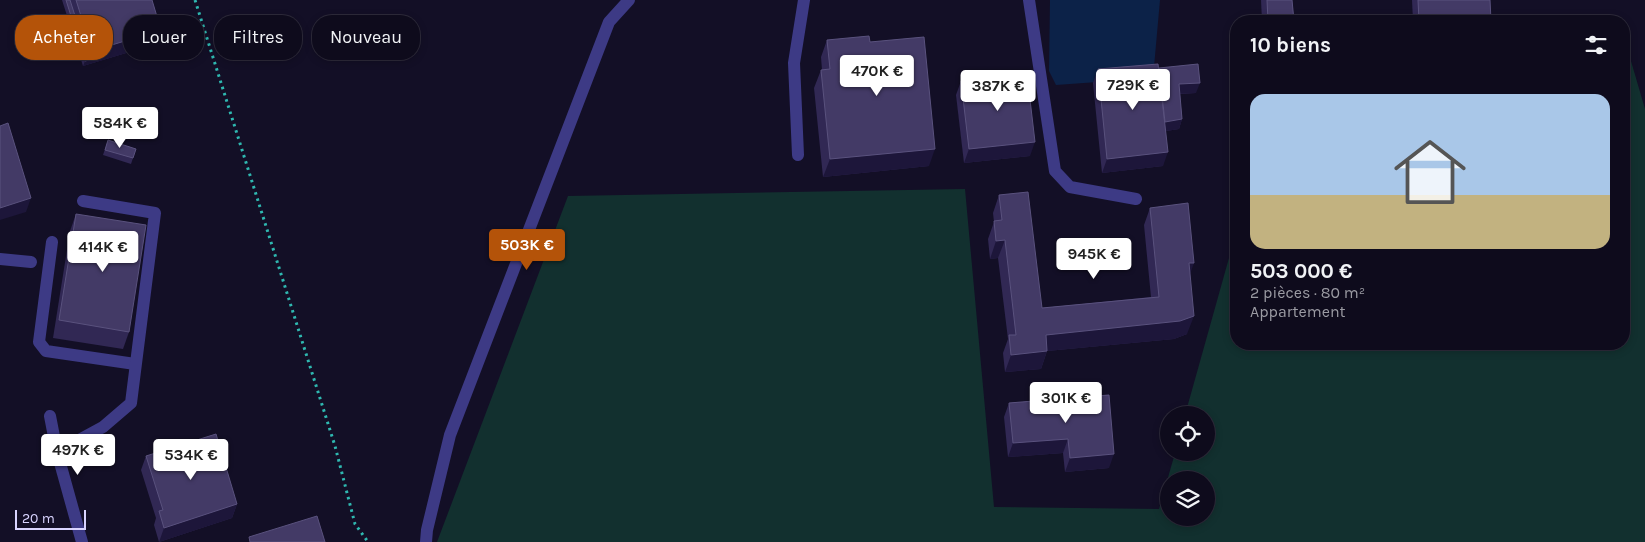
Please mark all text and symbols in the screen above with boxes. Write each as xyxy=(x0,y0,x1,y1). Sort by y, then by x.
chip: Acheter xyxy=(15,15,113,60)
chip: Louer xyxy=(123,15,204,60)
chip: Filtres xyxy=(214,15,302,60)
chip: Nouveau xyxy=(312,15,420,60)
icon: filters xyxy=(1582,31,1610,59)
text: 10 biens xyxy=(1250,33,1331,57)
pin: 470K € xyxy=(836,54,918,97)
text: 470K € xyxy=(851,61,903,80)
pin: 729K € xyxy=(1092,68,1174,111)
pin: 387K € xyxy=(957,70,1039,112)
text: 729K € xyxy=(1107,75,1159,94)
text: 387K € xyxy=(972,76,1024,95)
pin: 584K € xyxy=(79,106,161,149)
text: 584K € xyxy=(93,113,147,132)
icon: home xyxy=(1385,127,1475,217)
pin: 503K € xyxy=(486,228,568,271)
pin: 414K € xyxy=(62,230,144,273)
text: 503K € xyxy=(500,235,554,254)
text: 414K € xyxy=(78,237,128,256)
pin: 945K € xyxy=(1053,238,1135,280)
text: 945K € xyxy=(1067,244,1121,263)
text: 503 000 € xyxy=(1250,259,1352,283)
text: 2 pièces · 80 m² xyxy=(1250,283,1365,302)
text: Appartement xyxy=(1250,302,1346,321)
pin: 301K € xyxy=(1025,382,1107,424)
text: 301K € xyxy=(1041,388,1091,407)
map controls xyxy=(1160,406,1215,526)
button: locate xyxy=(1160,406,1215,461)
pin: 497K € xyxy=(37,434,119,476)
pin: 534K € xyxy=(150,438,232,481)
text: 497K € xyxy=(52,440,104,459)
text: 534K € xyxy=(164,445,218,464)
button: layers xyxy=(1160,471,1215,526)
scale bar xyxy=(15,507,86,530)
text: 20 m xyxy=(22,510,55,527)

